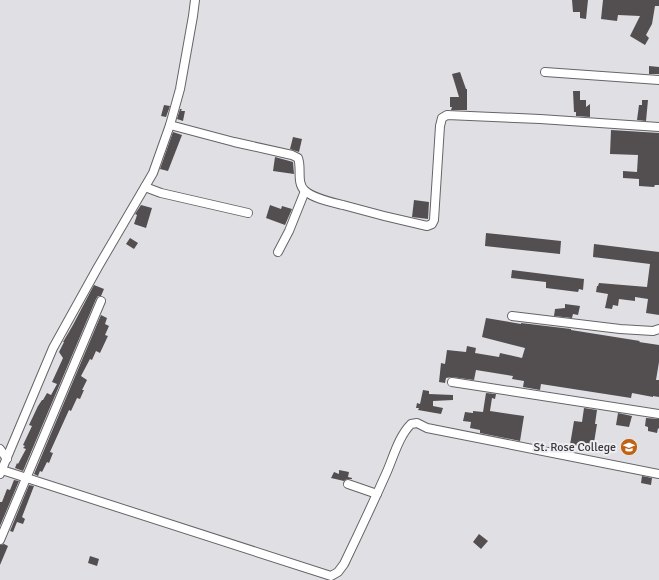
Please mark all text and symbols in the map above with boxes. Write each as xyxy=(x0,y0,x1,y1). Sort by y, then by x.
school or university icon: St. Rose College xyxy=(619,437,639,457)
place label: St. Rose College xyxy=(534,440,616,455)

